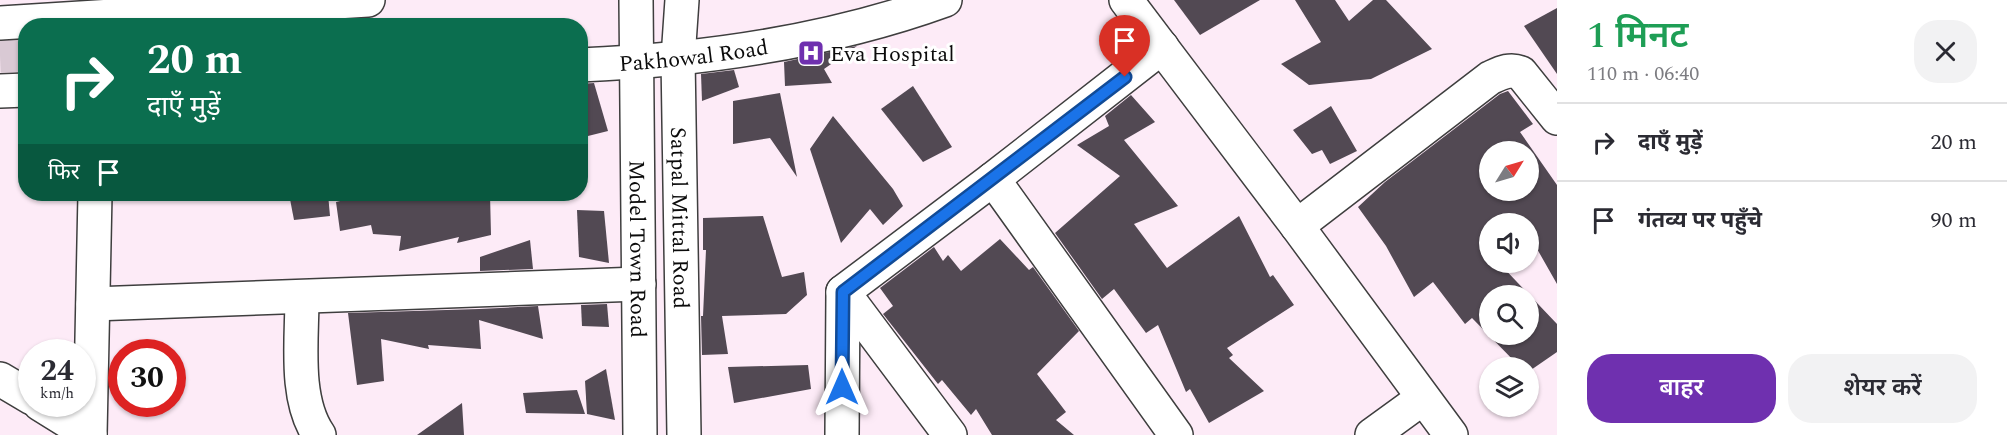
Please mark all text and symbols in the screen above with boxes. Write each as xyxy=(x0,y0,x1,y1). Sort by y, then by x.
text: 1 मिनट xyxy=(1587,9,1688,64)
pin xyxy=(1099,15,1150,77)
button: close xyxy=(1914,20,1977,83)
icon: arrive xyxy=(1108,24,1141,57)
text: 20 m xyxy=(147,29,242,92)
street label: Pakhowal Road xyxy=(618,31,771,81)
hospital icon: Eva Hospital xyxy=(796,38,826,68)
place label: Eva Hospital xyxy=(830,38,955,71)
icon: right xyxy=(48,42,126,120)
text: 110 m · 06:40 xyxy=(1587,59,1699,89)
text: दाएँ मुड़ें xyxy=(147,86,221,128)
icon: right xyxy=(1587,126,1620,159)
text: दाएँ मुड़ें xyxy=(1638,126,1703,159)
text: 20 m xyxy=(1931,126,1977,159)
street label: Satpal Mittal Road xyxy=(661,127,697,309)
north arrow xyxy=(1479,141,1539,201)
map controls xyxy=(1479,141,1539,417)
text: फिर xyxy=(48,156,80,189)
icon: arrive xyxy=(92,156,125,189)
street label: Model Town Road xyxy=(619,160,654,338)
icon: arrive xyxy=(1587,204,1620,237)
text: गंतव्य पर पहुँचे xyxy=(1638,204,1762,237)
text: 90 m xyxy=(1931,204,1977,237)
button: sound xyxy=(1479,213,1539,273)
button: search xyxy=(1479,285,1539,345)
speed limit sign: 30 xyxy=(108,339,186,417)
text: 24 xyxy=(40,348,74,394)
button: बाहर xyxy=(1587,354,1776,423)
button: शेयर करें xyxy=(1788,354,1977,423)
position arrow xyxy=(810,355,874,419)
button: layers xyxy=(1479,357,1539,417)
text: km/h xyxy=(40,382,74,405)

